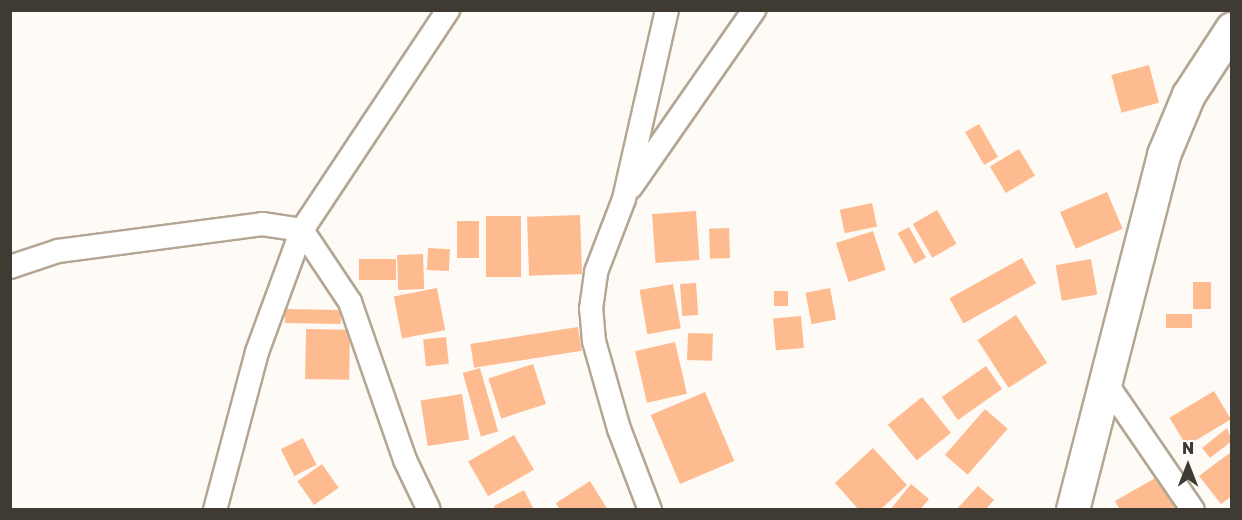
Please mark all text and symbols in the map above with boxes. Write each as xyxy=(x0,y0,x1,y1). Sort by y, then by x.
north arrow xyxy=(1158,436,1218,496)
text: N xyxy=(1182,438,1194,458)

